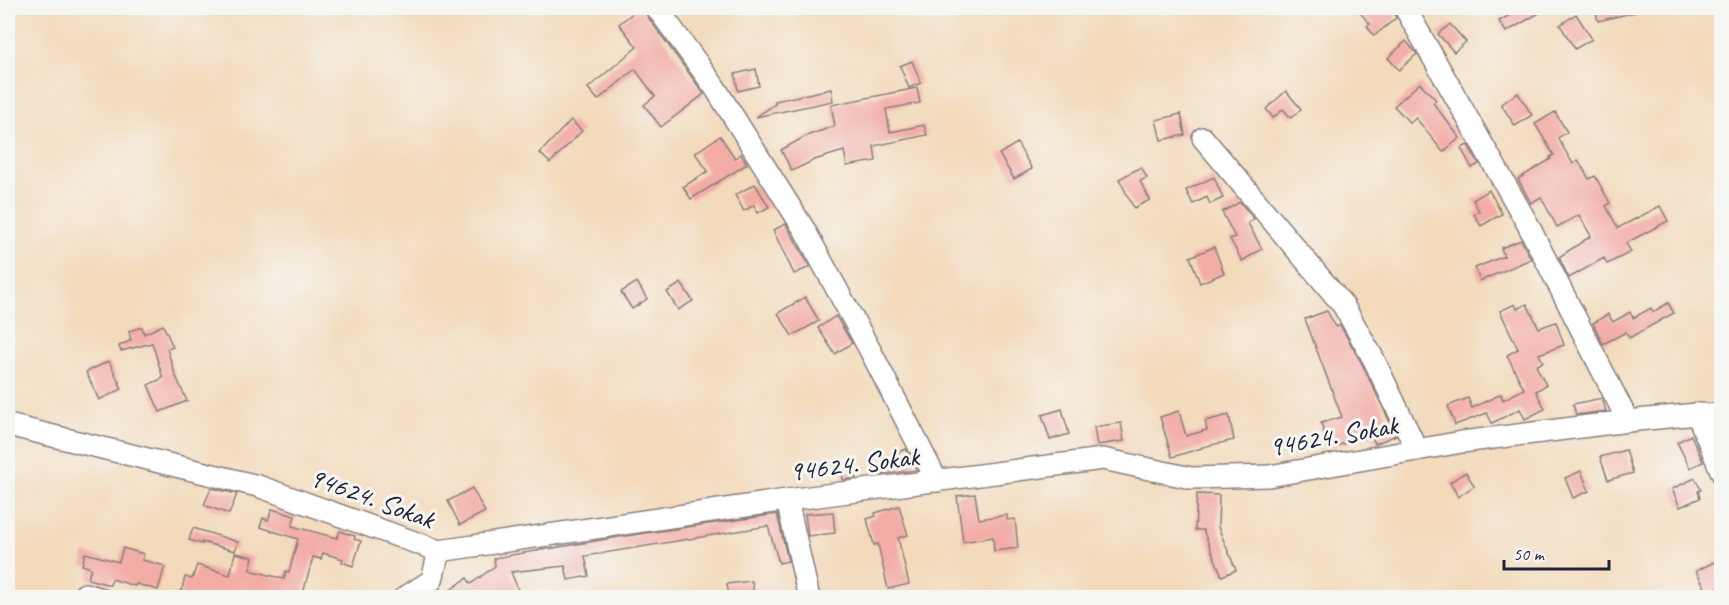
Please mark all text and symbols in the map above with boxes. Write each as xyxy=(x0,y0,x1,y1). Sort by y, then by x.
street label: 94624. Sokak xyxy=(1266,407,1402,464)
street label: 94624. Sokak xyxy=(787,438,923,489)
street label: 94624. Sokak xyxy=(305,459,441,537)
scale bar xyxy=(1504,533,1609,571)
text: 50 m xyxy=(1513,543,1546,565)

